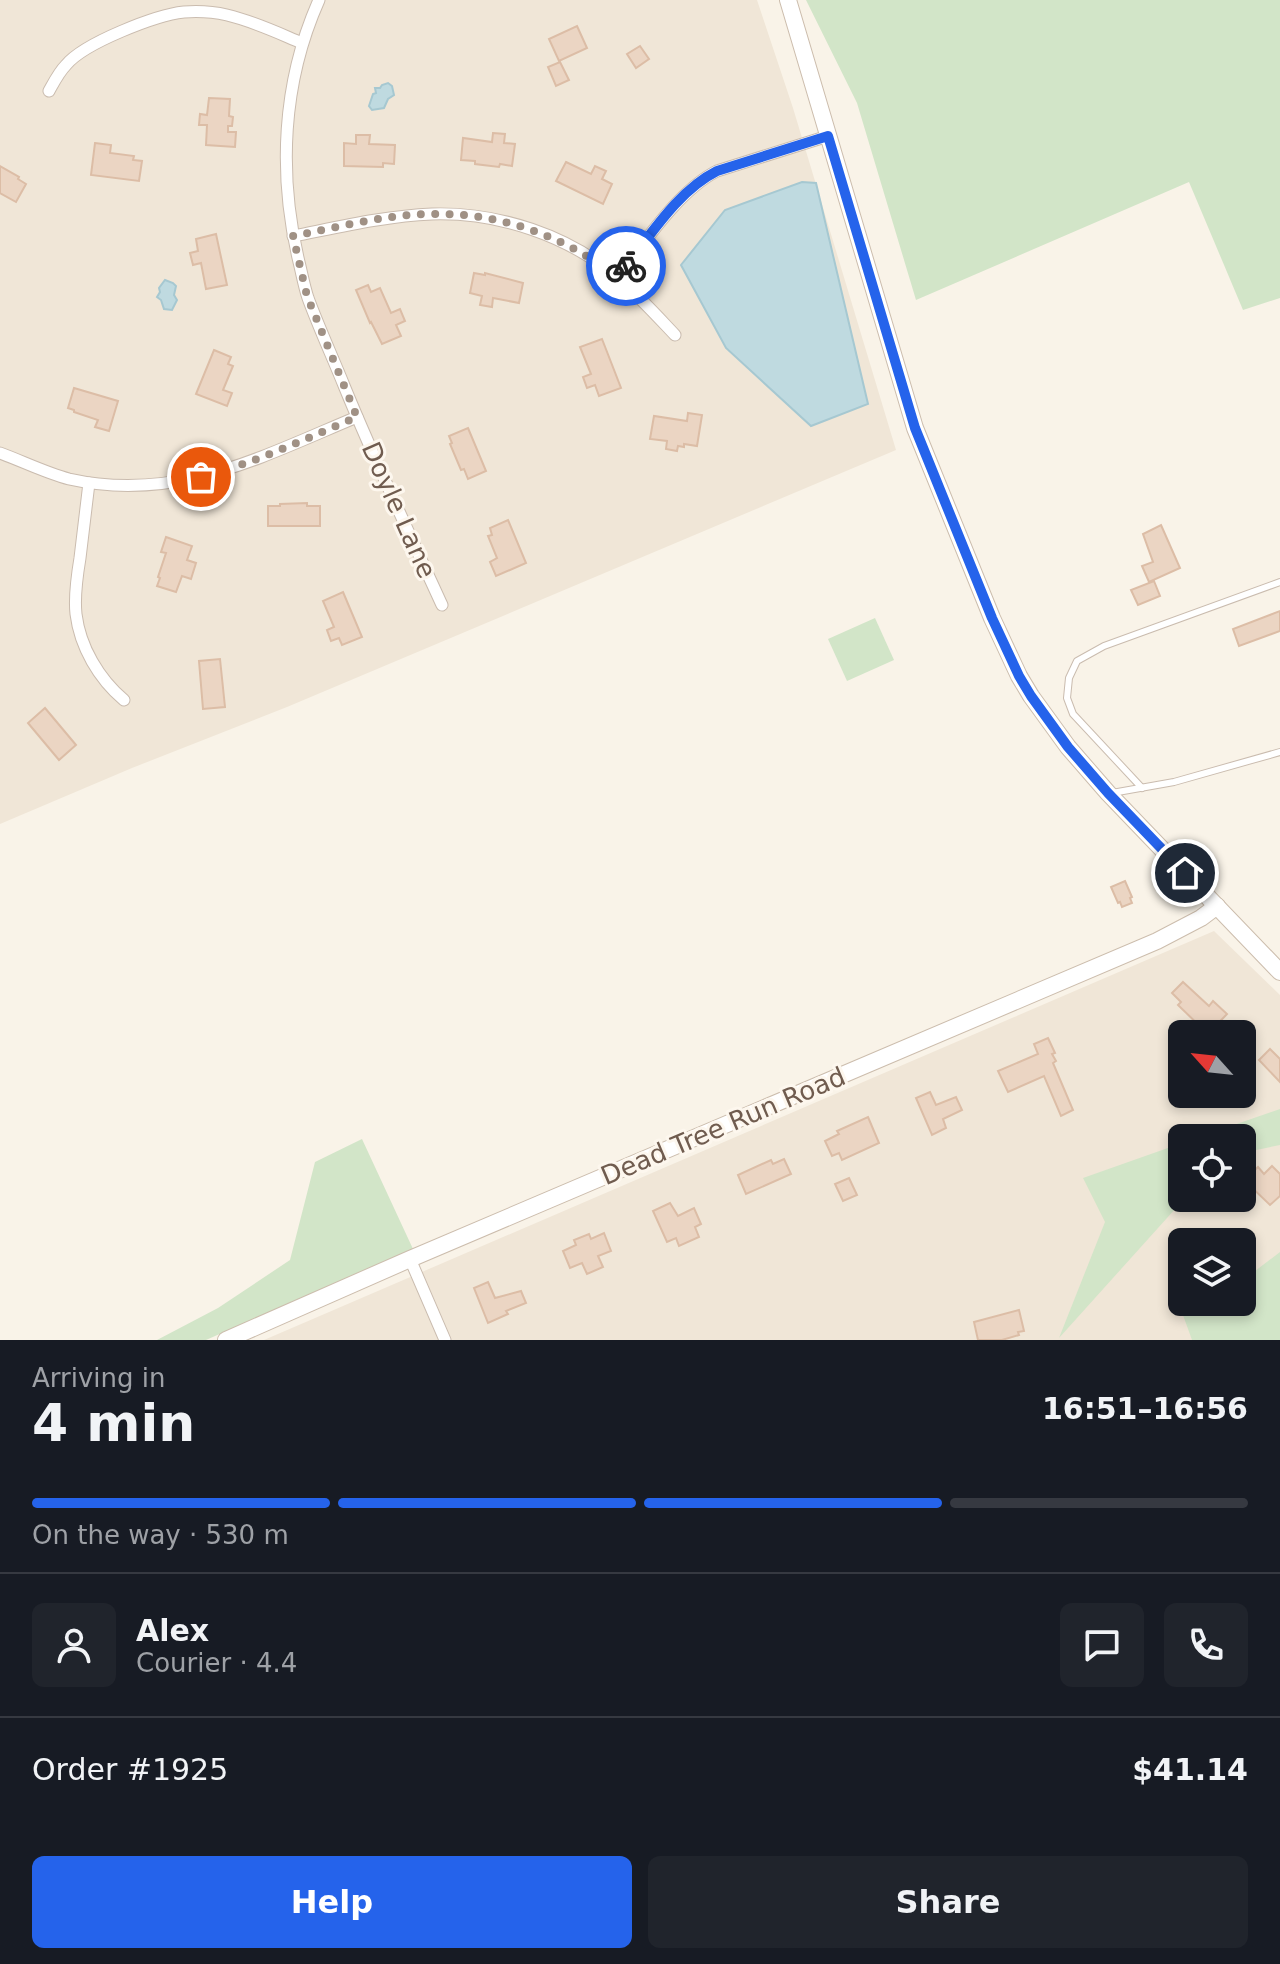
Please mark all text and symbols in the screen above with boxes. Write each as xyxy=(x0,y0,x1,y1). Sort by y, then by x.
courier xyxy=(586,226,666,306)
icon: bike xyxy=(604,244,648,288)
street label: Doyle Lane xyxy=(356,437,442,583)
pin xyxy=(167,443,235,511)
icon: bag xyxy=(179,455,223,499)
pin xyxy=(1151,839,1219,907)
icon: home xyxy=(1163,851,1207,895)
north arrow xyxy=(1168,1020,1256,1108)
map controls xyxy=(1168,1020,1256,1316)
street label: Dead Tree Run Road xyxy=(596,1061,850,1191)
button: locate xyxy=(1168,1124,1256,1212)
button: layers xyxy=(1168,1228,1256,1316)
text: Arriving in xyxy=(32,1363,166,1393)
text: 16:51–16:56 xyxy=(1042,1391,1248,1426)
text: 4 min xyxy=(32,1393,195,1453)
text: On the way · 530 m xyxy=(32,1520,289,1550)
button: person xyxy=(32,1603,116,1687)
button: chat xyxy=(1060,1603,1144,1687)
button: phone xyxy=(1164,1603,1248,1687)
text: Alex xyxy=(136,1613,209,1648)
text: Courier · 4.4 xyxy=(136,1648,297,1678)
text: Order #1925 xyxy=(32,1752,228,1787)
text: $41.14 xyxy=(1132,1752,1248,1787)
button: Help xyxy=(32,1856,632,1948)
button: Share xyxy=(648,1856,1248,1948)

